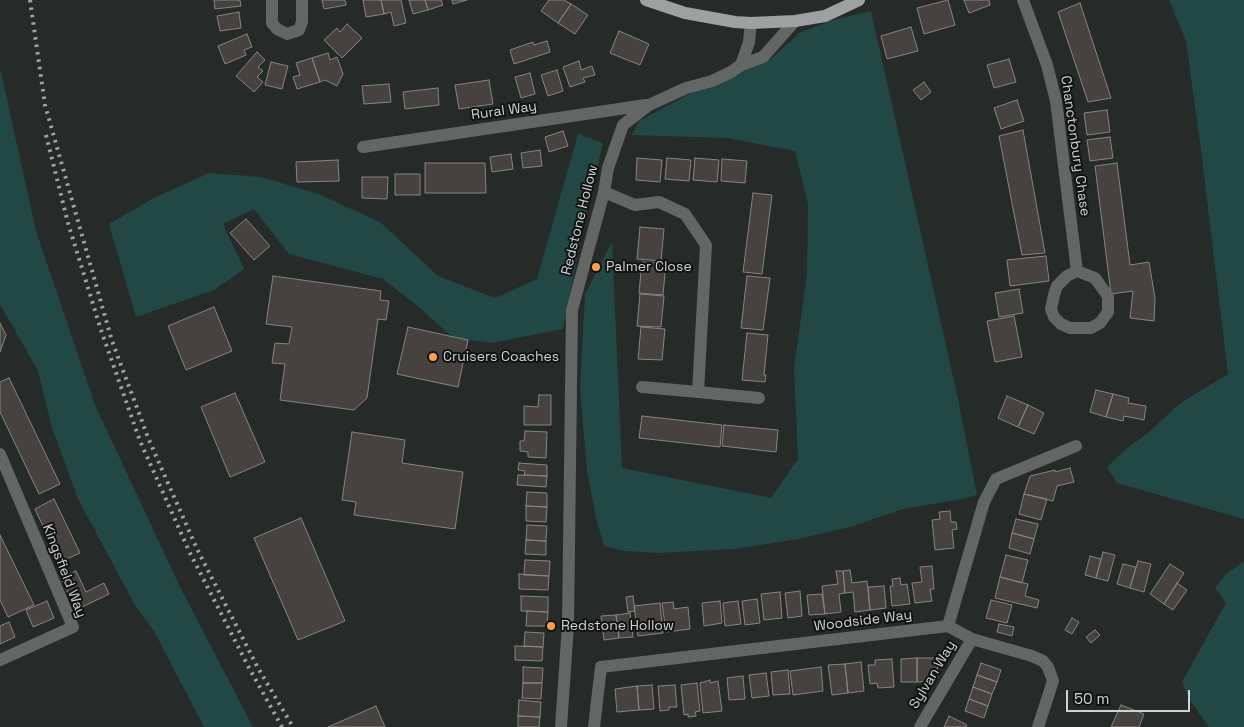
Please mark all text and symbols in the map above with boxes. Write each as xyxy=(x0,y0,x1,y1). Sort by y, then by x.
street label: Chanctonbury Chase xyxy=(1057,75,1093,217)
street label: Rural Way xyxy=(470,98,538,124)
street label: Redstone Hollow xyxy=(558,163,602,277)
place label: Palmer Close xyxy=(606,259,692,275)
marker: Palmer Close xyxy=(590,261,602,273)
place label: Cruisers Coaches xyxy=(443,349,559,365)
marker: Cruisers Coaches xyxy=(427,351,439,363)
street label: Kingsfield Way xyxy=(38,522,90,620)
street label: Woodside Way xyxy=(813,607,913,635)
place label: Redstone Hollow xyxy=(561,618,674,634)
marker: Redstone Hollow xyxy=(545,620,557,632)
street label: Sylvan Way xyxy=(906,638,960,712)
scale bar xyxy=(1069,680,1193,712)
text: 50 m xyxy=(1074,689,1109,708)

